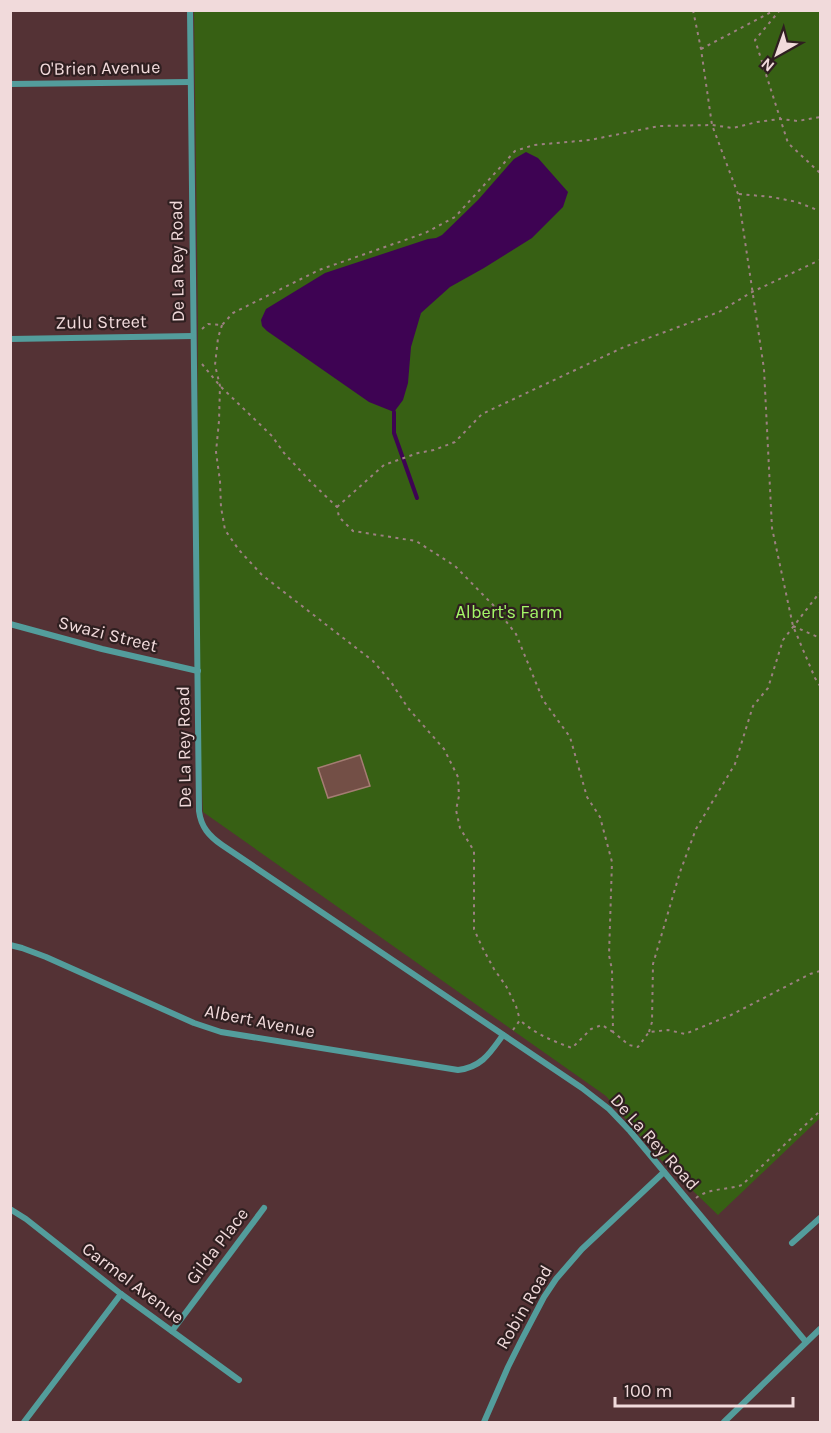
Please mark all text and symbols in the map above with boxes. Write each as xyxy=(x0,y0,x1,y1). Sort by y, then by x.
north arrow xyxy=(747,24,807,84)
text: N xyxy=(757,54,778,76)
street label: O'Brien Avenue xyxy=(39,56,161,80)
street label: De La Rey Road xyxy=(165,200,189,322)
street label: Zulu Street xyxy=(55,310,147,334)
park label: Albert's Farm xyxy=(456,601,563,623)
street label: Swazi Street xyxy=(56,611,160,657)
street label: De La Rey Road xyxy=(172,686,196,808)
street label: Albert Avenue xyxy=(203,1000,317,1042)
street label: De La Rey Road xyxy=(606,1089,704,1195)
street label: Gilda Place xyxy=(181,1203,253,1289)
street label: Carmel Avenue xyxy=(78,1237,188,1329)
street label: Robin Road xyxy=(491,1261,557,1353)
scale bar xyxy=(615,1370,794,1408)
text: 100 m xyxy=(624,1380,672,1402)

